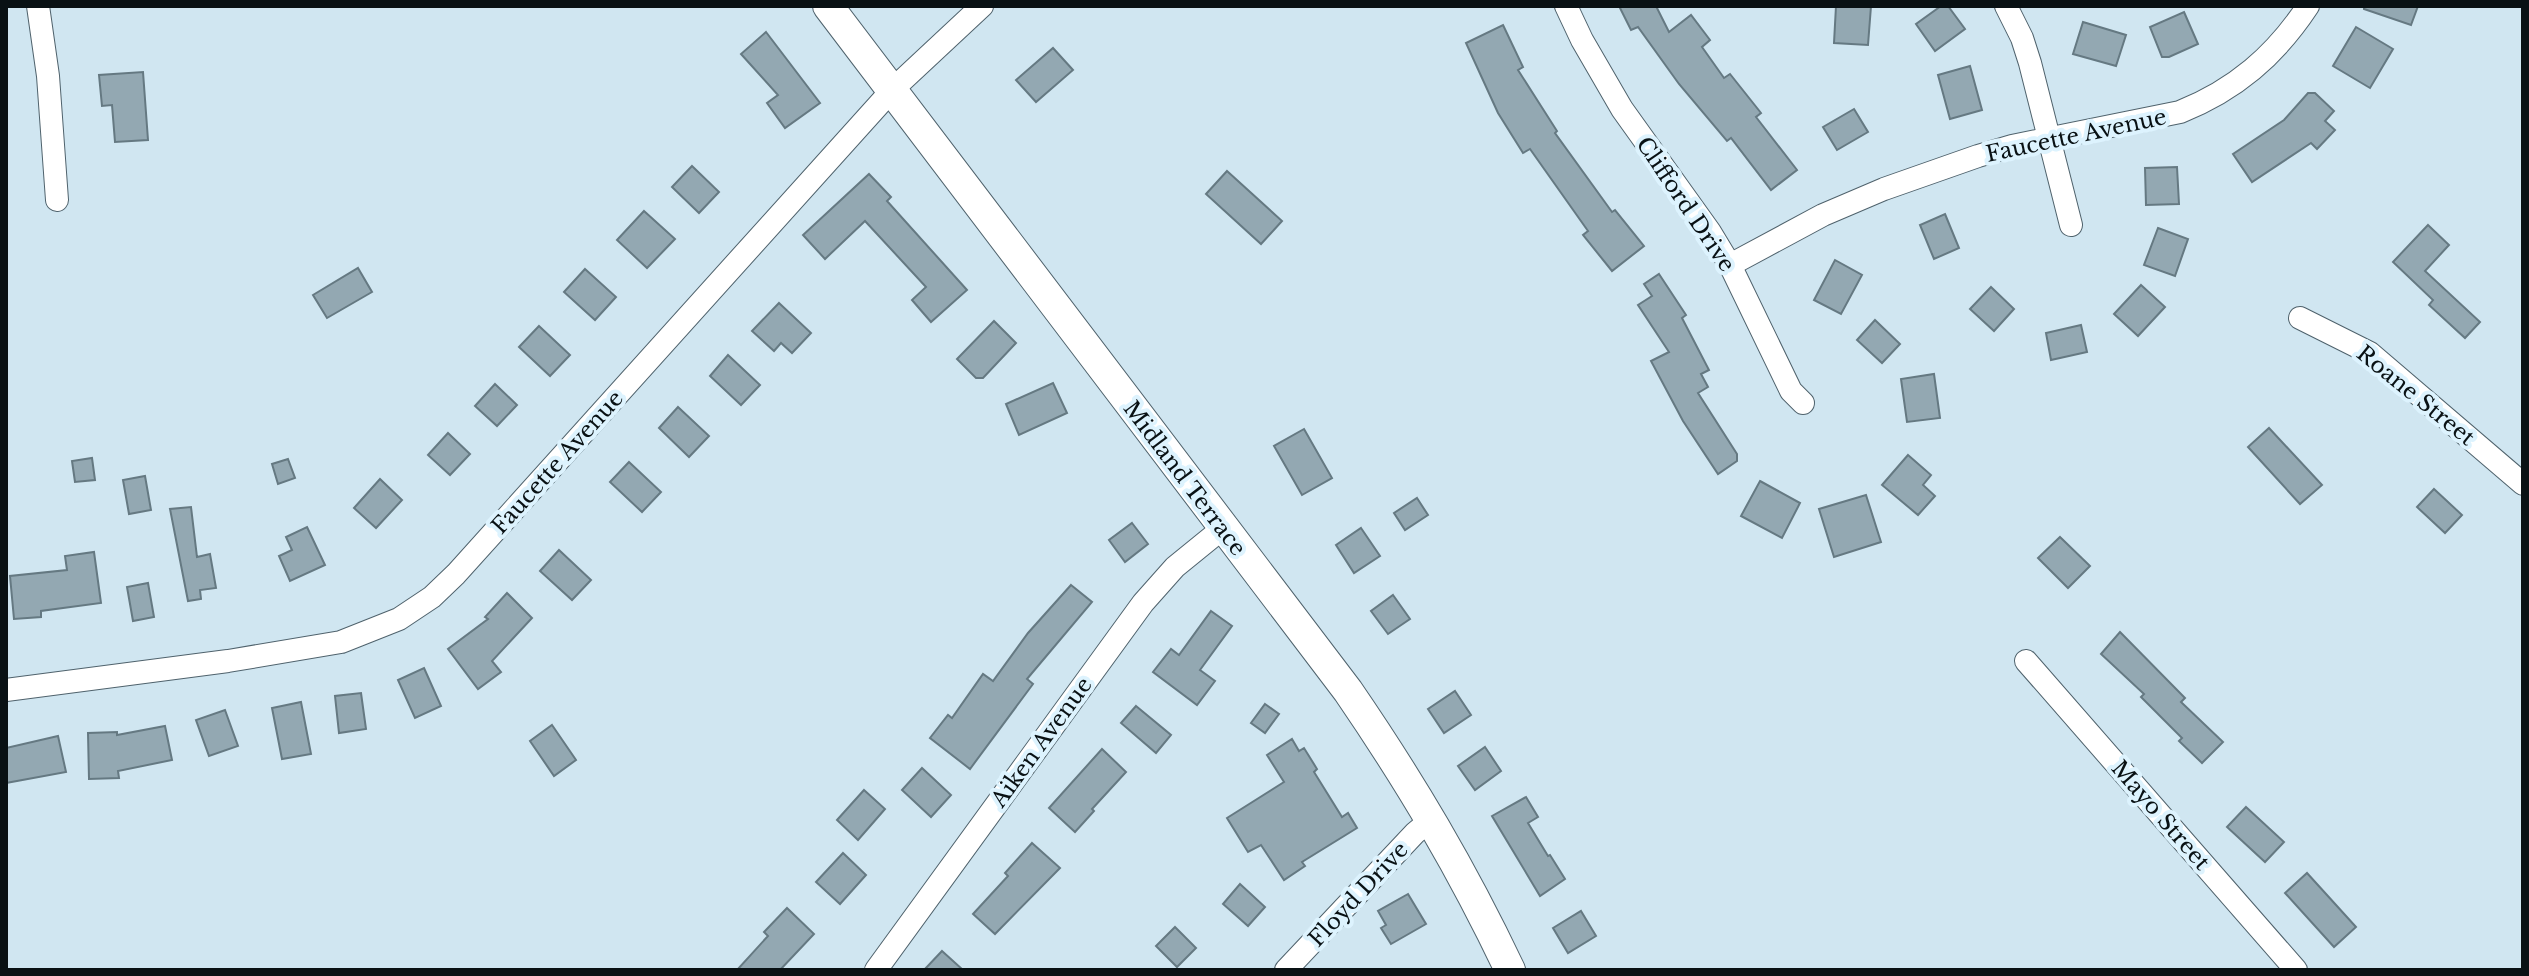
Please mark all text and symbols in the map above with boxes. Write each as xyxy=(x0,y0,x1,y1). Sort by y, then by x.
street label: Faucette Avenue xyxy=(1983,103,2169,168)
street label: Clifford Drive xyxy=(1631,132,1741,277)
street label: Roane Street xyxy=(2351,340,2481,452)
street label: Faucette Avenue xyxy=(486,385,629,540)
street label: Midland Terrace xyxy=(1118,396,1252,561)
street label: Aiken Avenue xyxy=(985,672,1098,813)
street label: Mayo Street xyxy=(2106,755,2216,876)
street label: Floyd Drive xyxy=(1303,836,1414,952)

